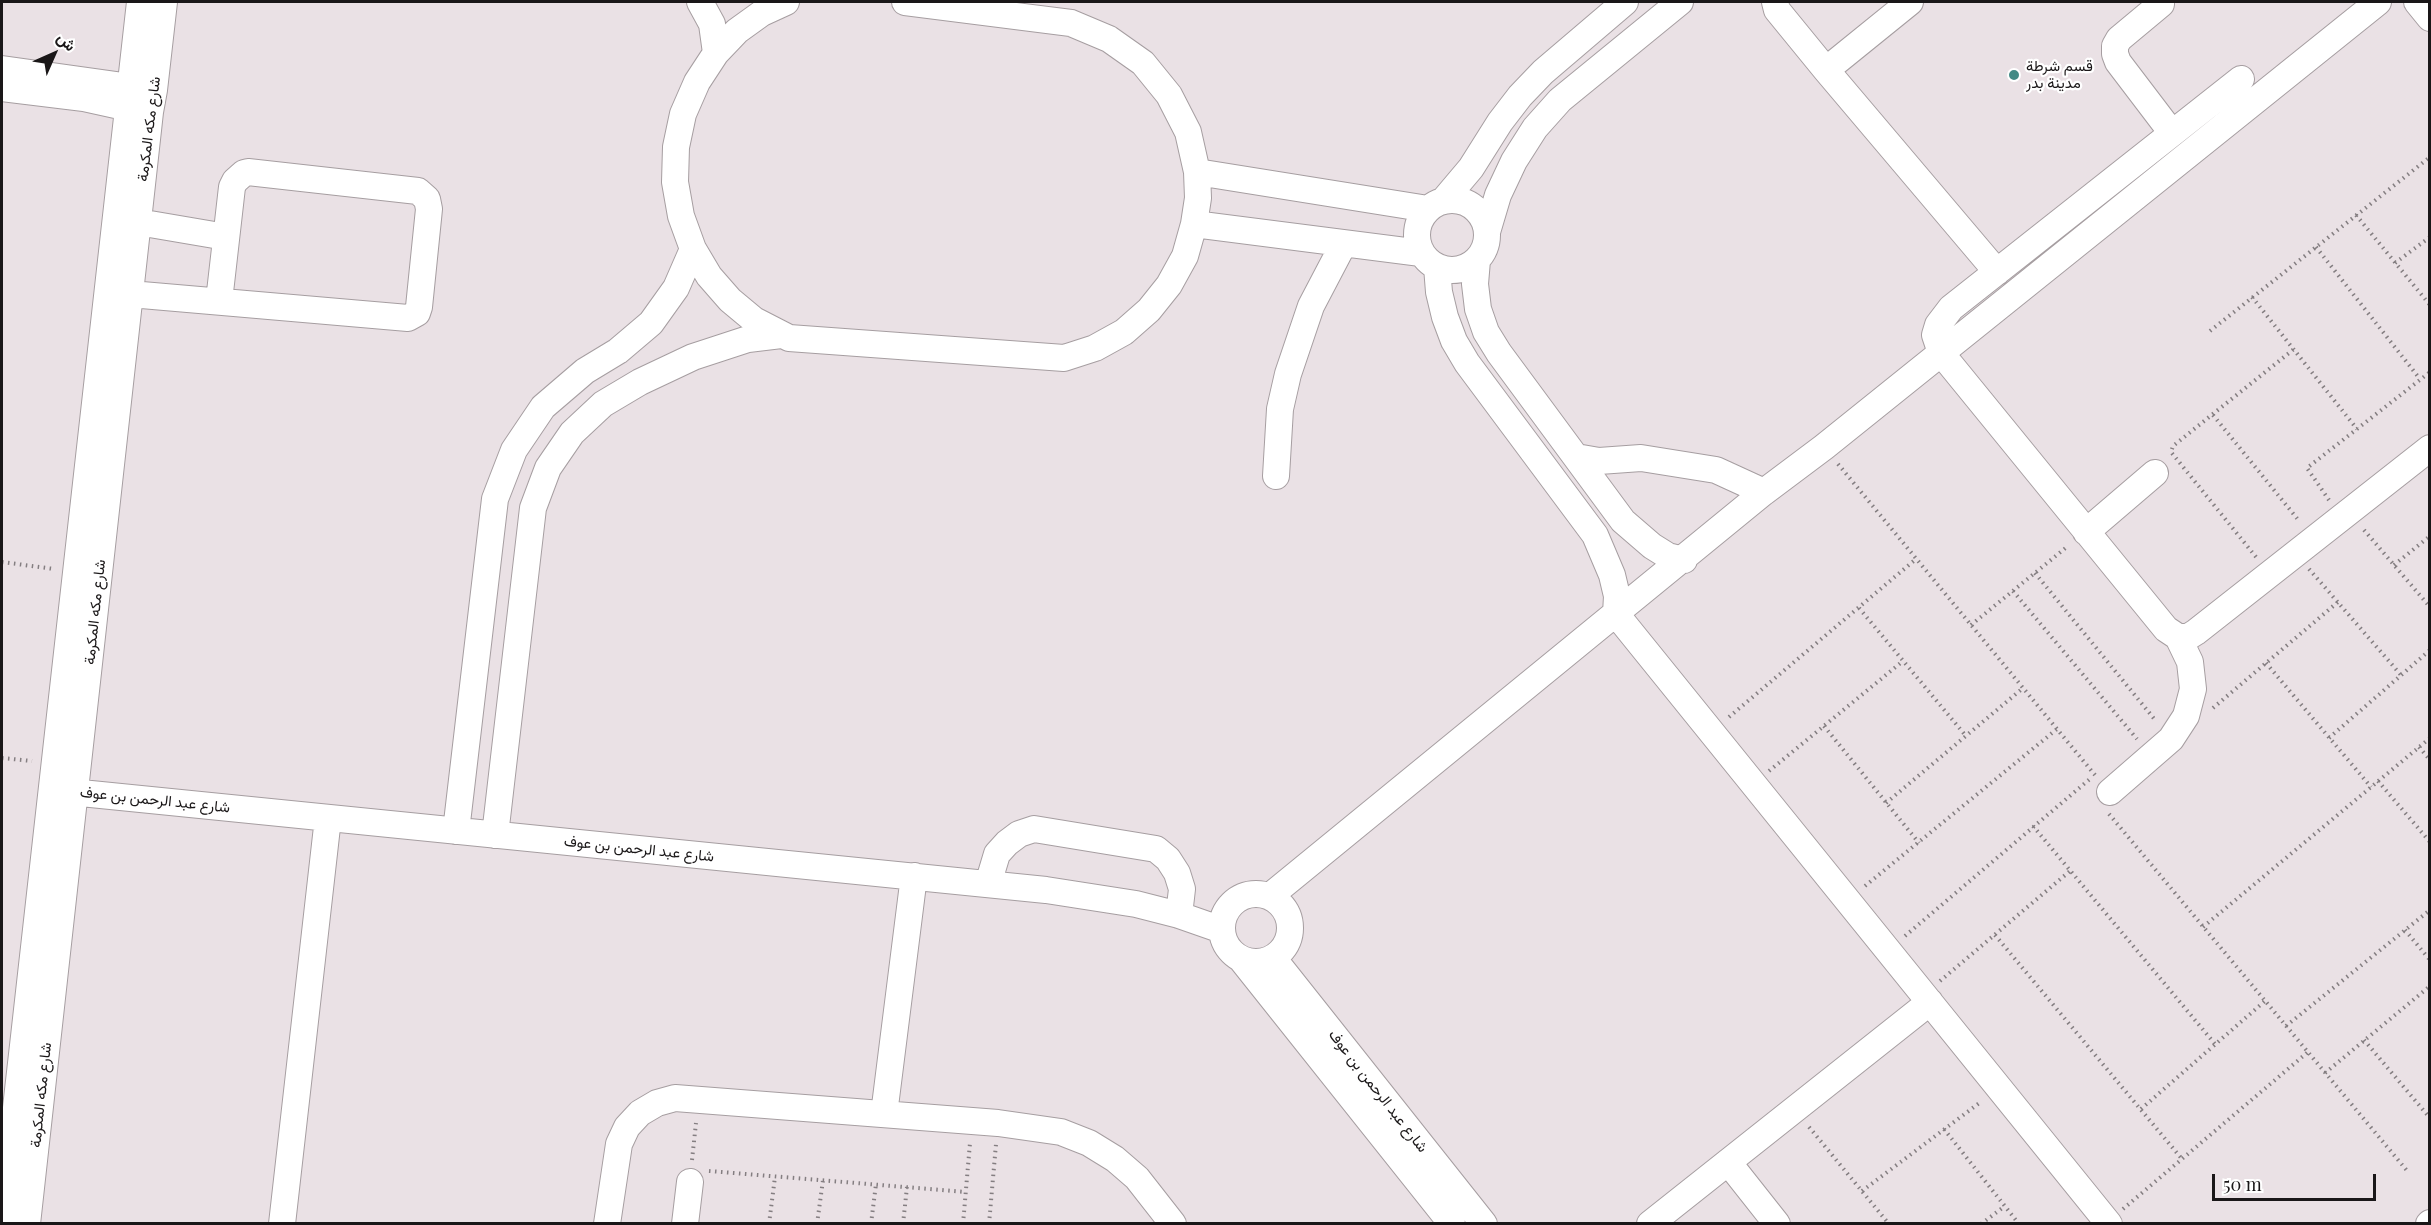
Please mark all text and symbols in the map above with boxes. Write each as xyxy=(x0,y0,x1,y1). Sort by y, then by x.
north arrow xyxy=(24,24,84,84)
text: ش xyxy=(53,27,81,55)
place label: قسم شرطة مدينة بدر xyxy=(2026,57,2093,92)
marker: قسم شرطة مدينة بدر xyxy=(2007,68,2021,82)
street label: شارع مكه المكرمة xyxy=(134,76,164,182)
street label: شارع مكه المكرمة xyxy=(81,559,109,665)
street label: شارع عبد الرحمن بن عوف xyxy=(79,783,231,817)
street label: شارع عبد الرحمن بن عوف xyxy=(563,832,715,866)
street label: شارع عبد الرحمن بن عوف xyxy=(1325,1026,1431,1156)
street label: شارع مكه المكرمة xyxy=(27,1042,55,1148)
scale bar xyxy=(2215,1162,2378,1200)
text: 50 m xyxy=(2223,1172,2262,1196)

